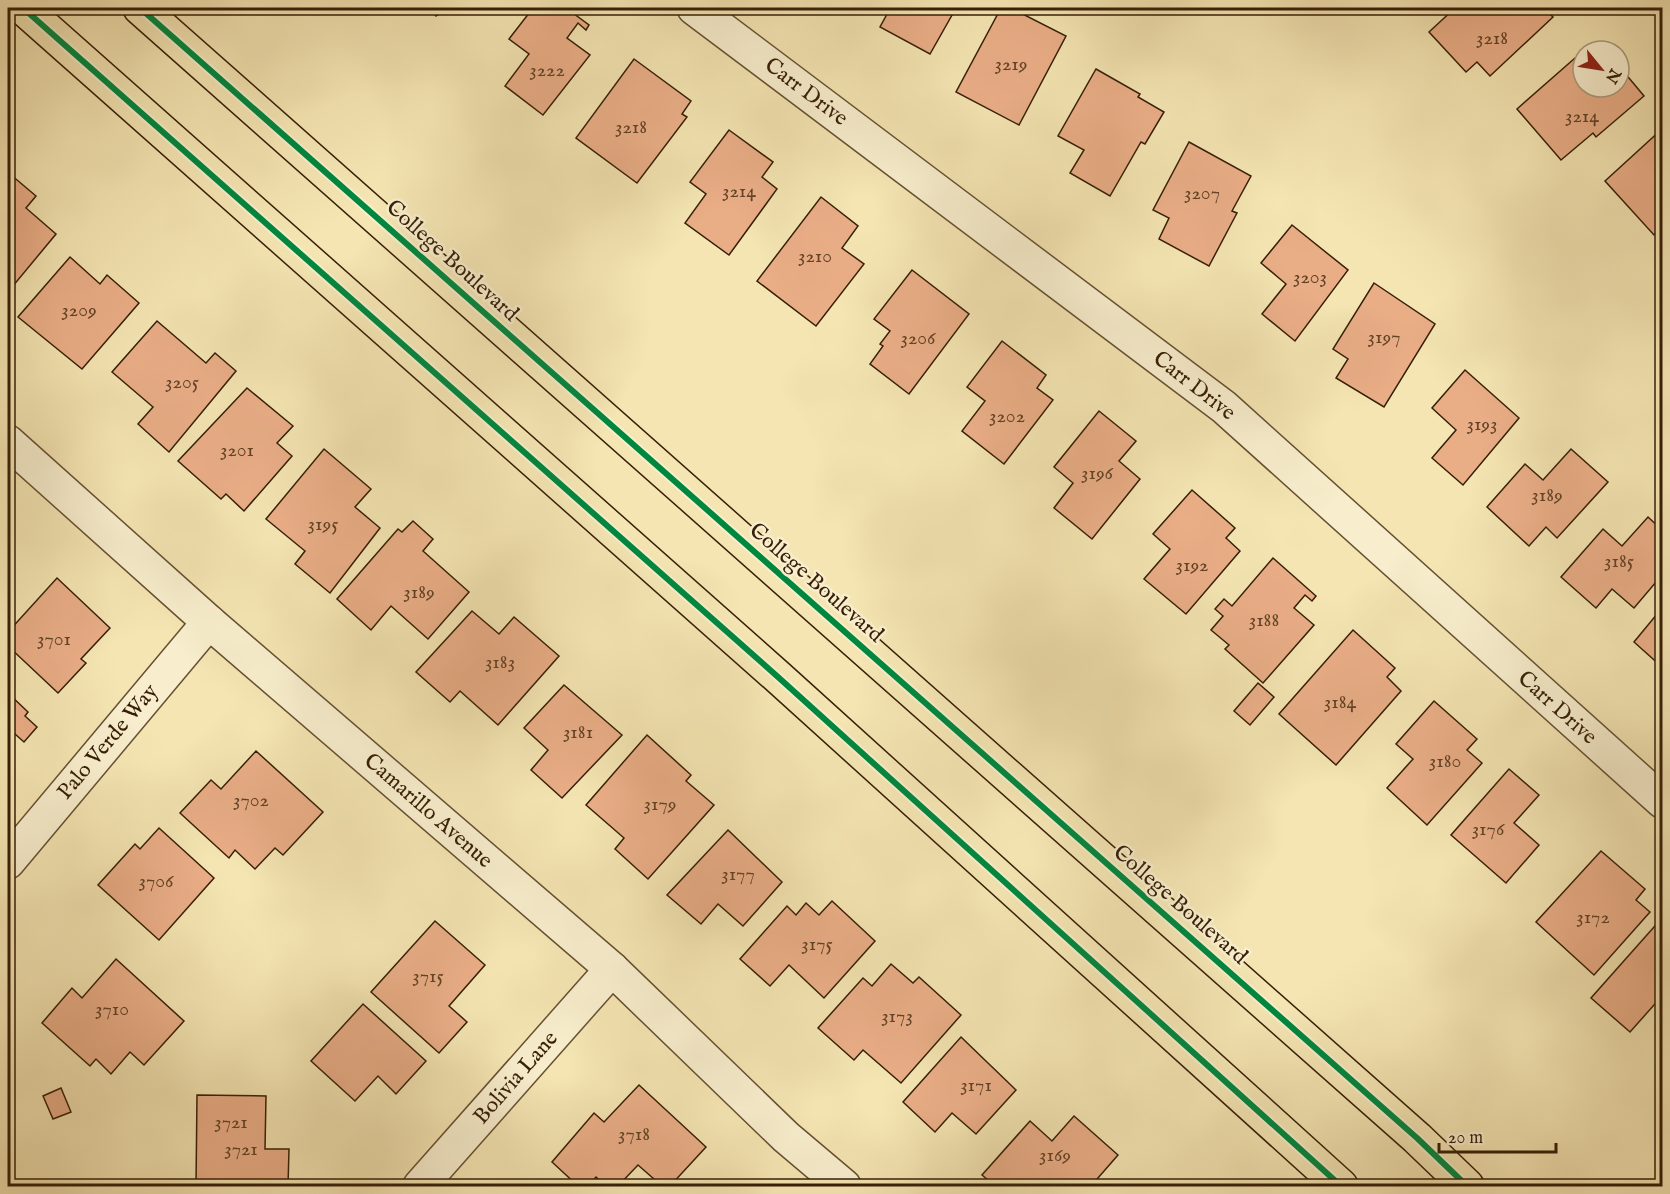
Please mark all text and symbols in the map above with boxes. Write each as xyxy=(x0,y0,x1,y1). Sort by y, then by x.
house number: 3218 xyxy=(1476,26,1508,51)
north arrow xyxy=(1571,39,1631,99)
street label: Carr Drive xyxy=(759,51,853,133)
house number: 3219 xyxy=(994,52,1028,77)
house number: 3222 xyxy=(529,58,565,83)
text: N xyxy=(1600,64,1625,87)
house number: 3214 xyxy=(1565,104,1599,129)
house number: 3218 xyxy=(615,115,647,140)
house number: 3214 xyxy=(722,179,756,204)
house number: 3207 xyxy=(1184,181,1220,206)
street label: College Boulevard xyxy=(380,194,524,328)
house number: 3210 xyxy=(798,244,832,269)
house number: 3203 xyxy=(1293,265,1327,290)
house number: 3209 xyxy=(61,298,97,323)
house number: 3197 xyxy=(1367,325,1401,350)
house number: 3206 xyxy=(900,326,936,351)
street label: Carr Drive xyxy=(1147,345,1241,427)
house number: 3205 xyxy=(165,370,199,395)
house number: 3202 xyxy=(989,404,1025,429)
house number: 3193 xyxy=(1466,412,1498,437)
house number: 3201 xyxy=(220,438,254,463)
house number: 3196 xyxy=(1081,461,1114,486)
house number: 3189 xyxy=(1531,483,1563,508)
house number: 3195 xyxy=(308,512,338,537)
street label: College Boulevard xyxy=(743,517,889,649)
house number: 3185 xyxy=(1604,549,1634,574)
house number: 3192 xyxy=(1175,553,1209,578)
house number: 3189 xyxy=(403,580,435,605)
house number: 3188 xyxy=(1249,608,1279,633)
house number: 3701 xyxy=(37,627,71,652)
house number: 3183 xyxy=(485,650,515,675)
street label: Carr Drive xyxy=(1511,665,1603,751)
street label: Palo Verde Way xyxy=(51,678,165,806)
house number: 3184 xyxy=(1324,690,1356,715)
house number: 3181 xyxy=(563,720,593,745)
street label: Camarillo Avenue xyxy=(358,747,498,875)
house number: 3180 xyxy=(1429,749,1461,774)
house number: 3702 xyxy=(233,788,269,813)
house number: 3179 xyxy=(643,792,677,817)
house number: 3176 xyxy=(1472,817,1505,842)
street label: College Boulevard xyxy=(1107,839,1253,971)
house number: 3177 xyxy=(721,862,755,887)
house number: 3706 xyxy=(138,869,174,894)
house number: 3172 xyxy=(1576,905,1610,930)
house number: 3175 xyxy=(801,932,833,957)
house number: 3715 xyxy=(412,964,444,989)
house number: 3710 xyxy=(95,997,129,1022)
house number: 3173 xyxy=(881,1004,913,1029)
street label: Bolivia Lane xyxy=(468,1025,564,1131)
house number: 3171 xyxy=(960,1073,992,1098)
house number: 3721 xyxy=(214,1110,248,1135)
scale bar xyxy=(1439,1116,1556,1154)
house number: 3718 xyxy=(618,1122,650,1147)
text: 20 m xyxy=(1448,1127,1483,1150)
house number: 3721 xyxy=(224,1137,258,1162)
house number: 3169 xyxy=(1039,1143,1071,1168)

